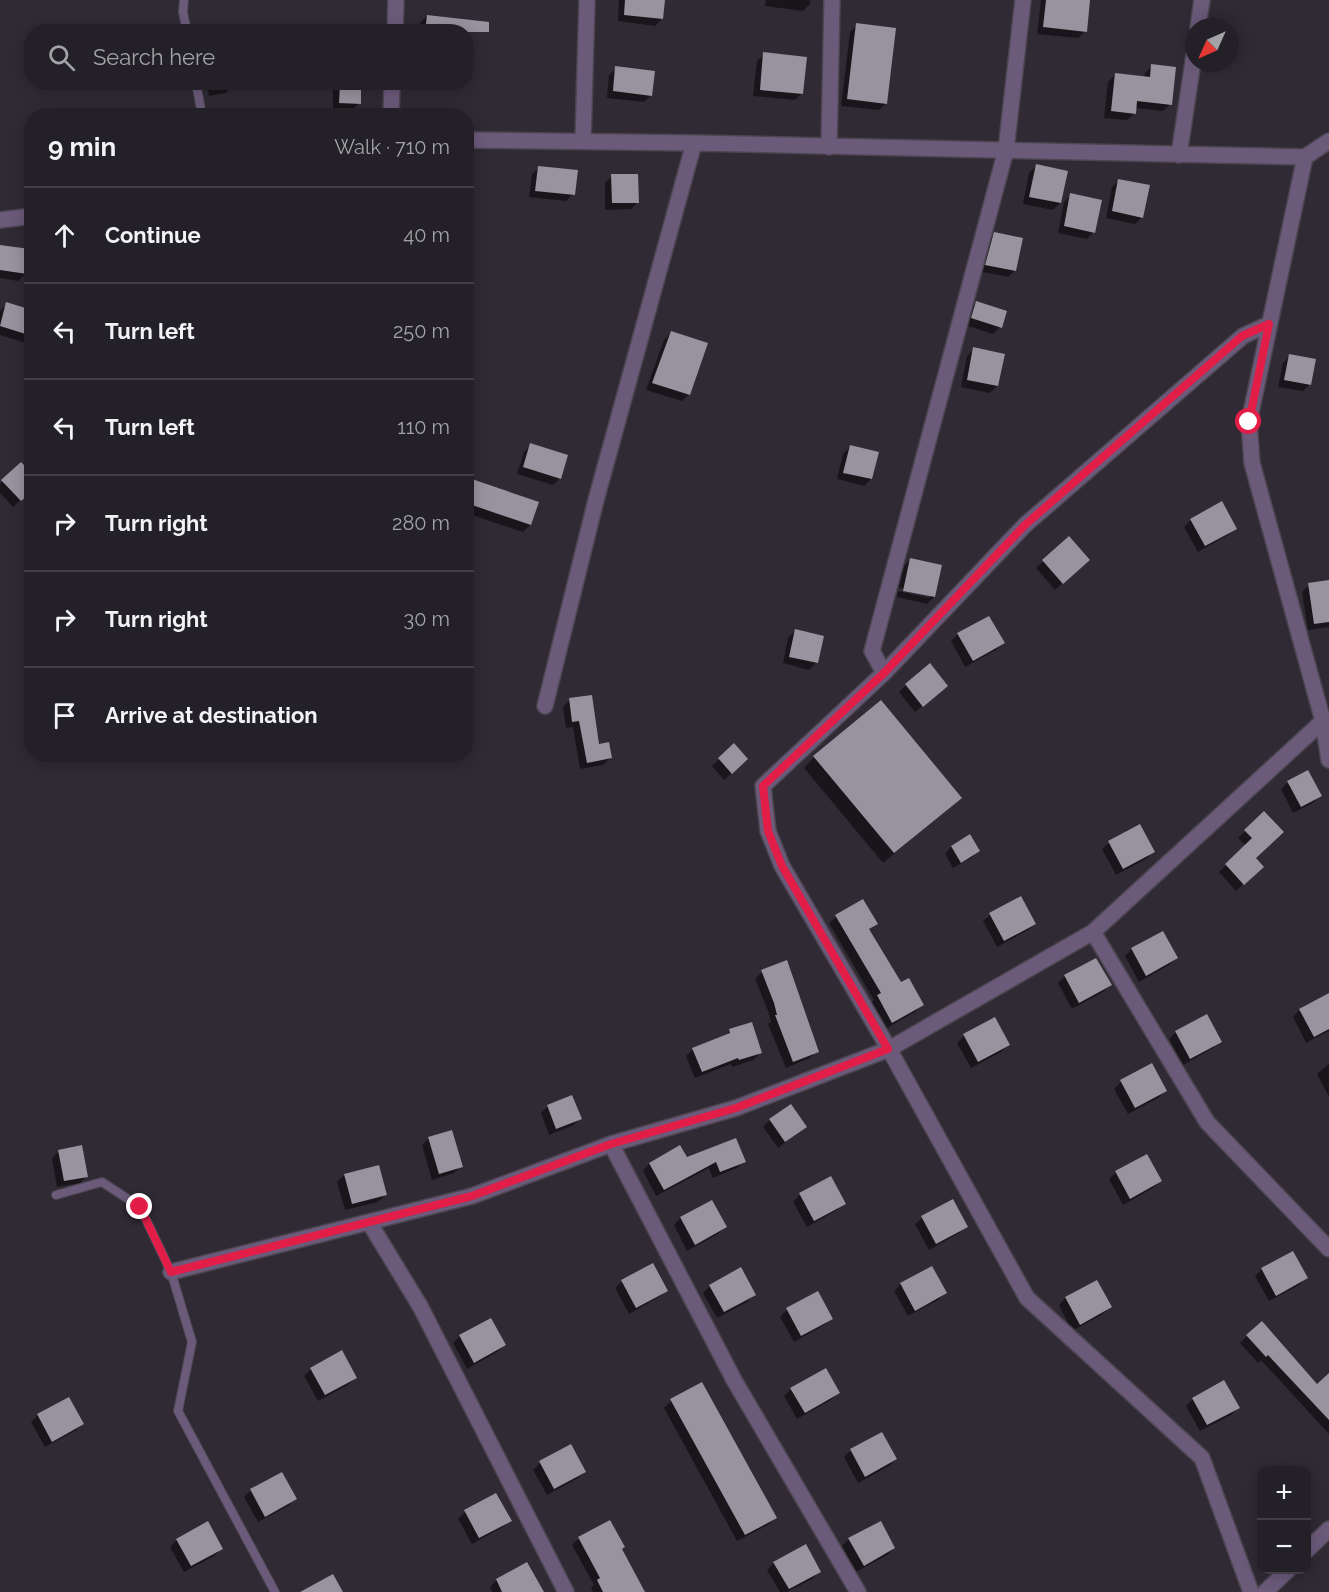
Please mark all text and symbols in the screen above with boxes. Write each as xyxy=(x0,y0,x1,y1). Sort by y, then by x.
north arrow xyxy=(1185,18,1239,72)
search box xyxy=(24,24,474,90)
icon: search xyxy=(45,41,78,74)
text: Search here xyxy=(93,44,215,70)
text: 9 min xyxy=(48,132,116,162)
text: Walk · 710 m xyxy=(334,135,450,159)
icon: ahead xyxy=(48,219,81,252)
text: Continue xyxy=(105,222,201,248)
text: 40 m xyxy=(403,223,450,247)
icon: left xyxy=(48,315,81,348)
text: Turn left xyxy=(105,318,195,344)
text: 250 m xyxy=(393,319,450,343)
route start xyxy=(1235,408,1261,434)
icon: left xyxy=(48,411,81,444)
text: Turn left xyxy=(105,414,195,440)
text: 110 m xyxy=(397,415,450,439)
icon: right xyxy=(48,507,81,540)
text: Turn right xyxy=(105,510,208,536)
text: 280 m xyxy=(392,511,450,535)
icon: right xyxy=(48,603,81,636)
text: Turn right xyxy=(105,606,208,632)
text: 30 m xyxy=(404,607,450,631)
icon: arrive xyxy=(48,699,81,732)
text: Arrive at destination xyxy=(105,702,318,728)
route end xyxy=(126,1193,152,1219)
map controls xyxy=(1257,1466,1311,1574)
button: + xyxy=(1257,1466,1311,1520)
button: − xyxy=(1257,1520,1311,1574)

